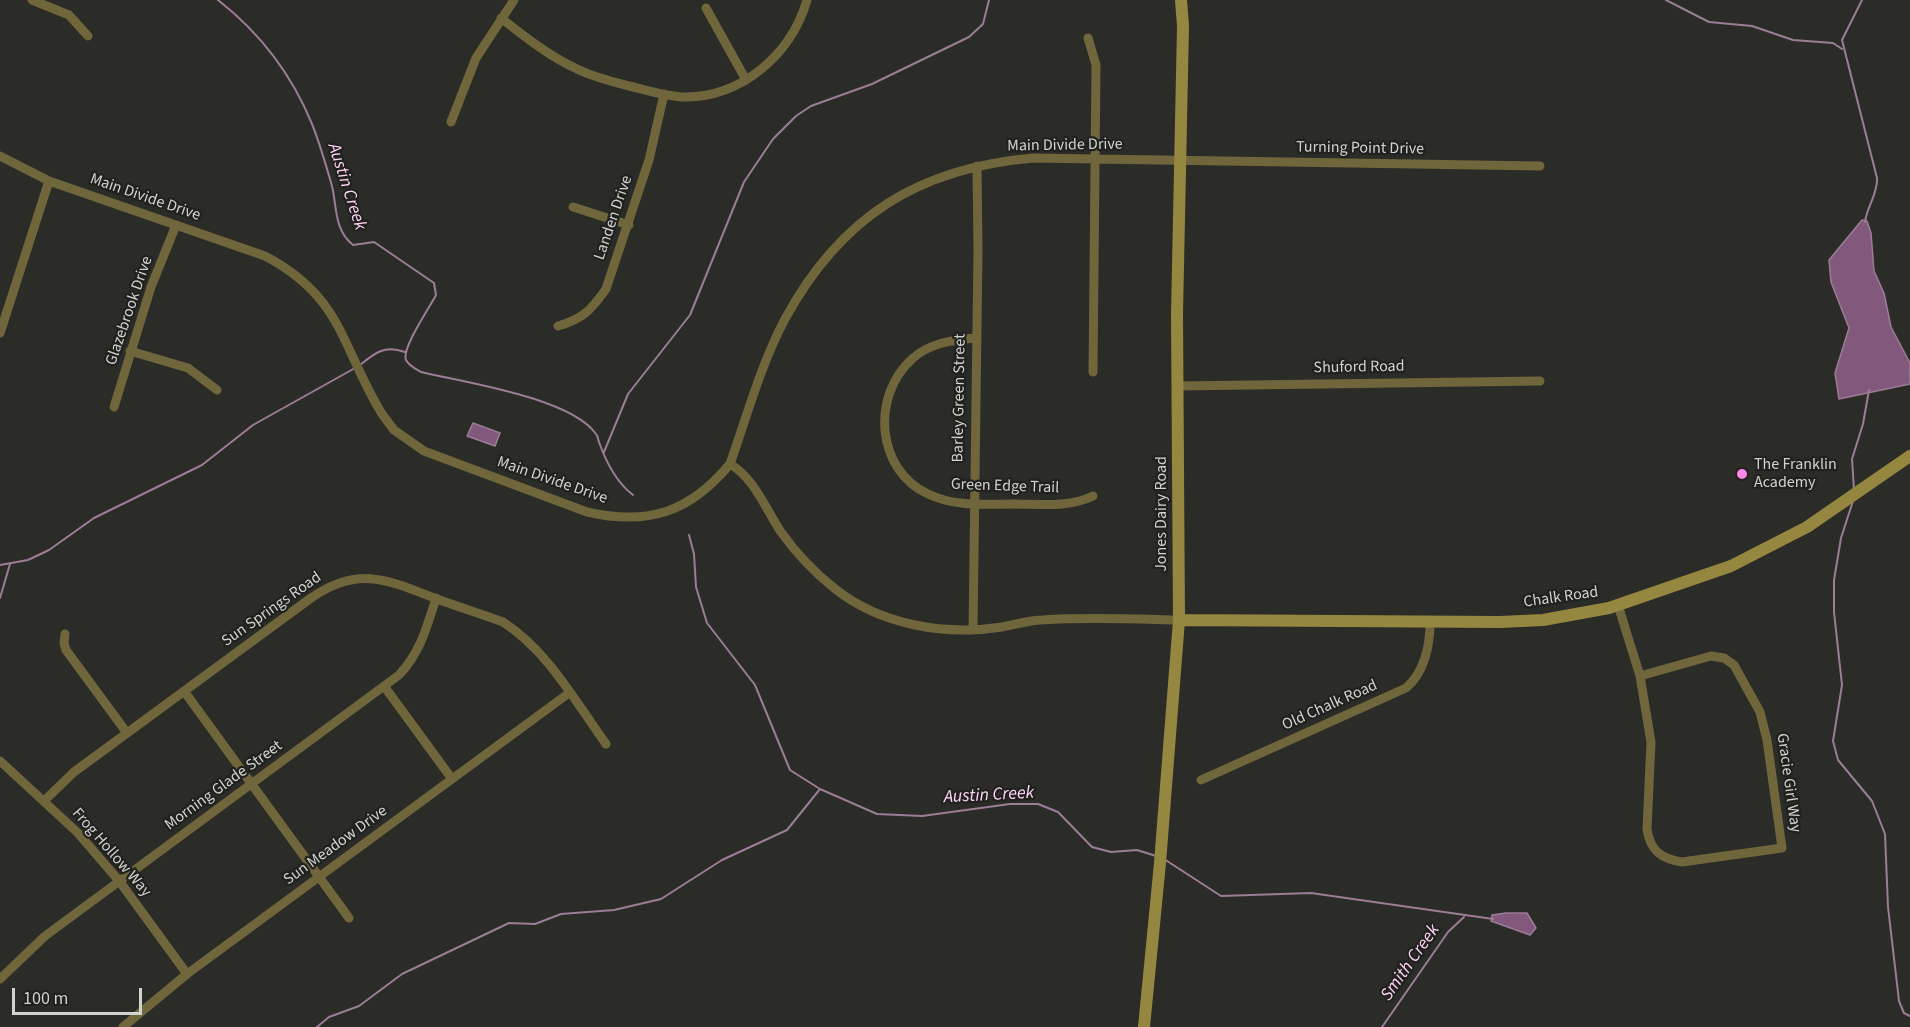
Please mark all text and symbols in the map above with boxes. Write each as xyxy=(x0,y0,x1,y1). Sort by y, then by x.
street label: Main Divide Drive xyxy=(1007,135,1123,157)
street label: Turning Point Drive xyxy=(1296,138,1424,160)
water label: Austin Creek xyxy=(322,141,370,233)
street label: Main Divide Drive xyxy=(87,170,203,226)
street label: Landen Drive xyxy=(591,173,637,263)
street label: Glazebrook Drive xyxy=(102,254,158,368)
street label: Barley Green Street xyxy=(949,333,971,463)
street label: Shuford Road xyxy=(1313,358,1405,378)
street label: Main Divide Drive xyxy=(494,453,610,509)
place label: The Franklin Academy xyxy=(1754,455,1837,493)
street label: Jones Dairy Road xyxy=(1152,456,1172,572)
marker: The Franklin Academy xyxy=(1735,467,1749,481)
street label: Green Edge Trail xyxy=(951,476,1059,498)
street label: Sun Springs Road xyxy=(219,569,325,651)
street label: Chalk Road xyxy=(1522,583,1600,613)
street label: Old Chalk Road xyxy=(1279,676,1381,736)
street label: Gracie Girl Way xyxy=(1772,732,1804,834)
street label: Morning Glade Street xyxy=(161,737,287,835)
water label: Austin Creek xyxy=(943,783,1035,809)
street label: Sun Meadow Drive xyxy=(280,802,392,890)
street label: Frog Hollow Way xyxy=(67,805,155,901)
water label: Smith Creek xyxy=(1377,921,1445,1005)
scale bar xyxy=(15,976,146,1014)
text: 100 m xyxy=(23,986,68,1011)

